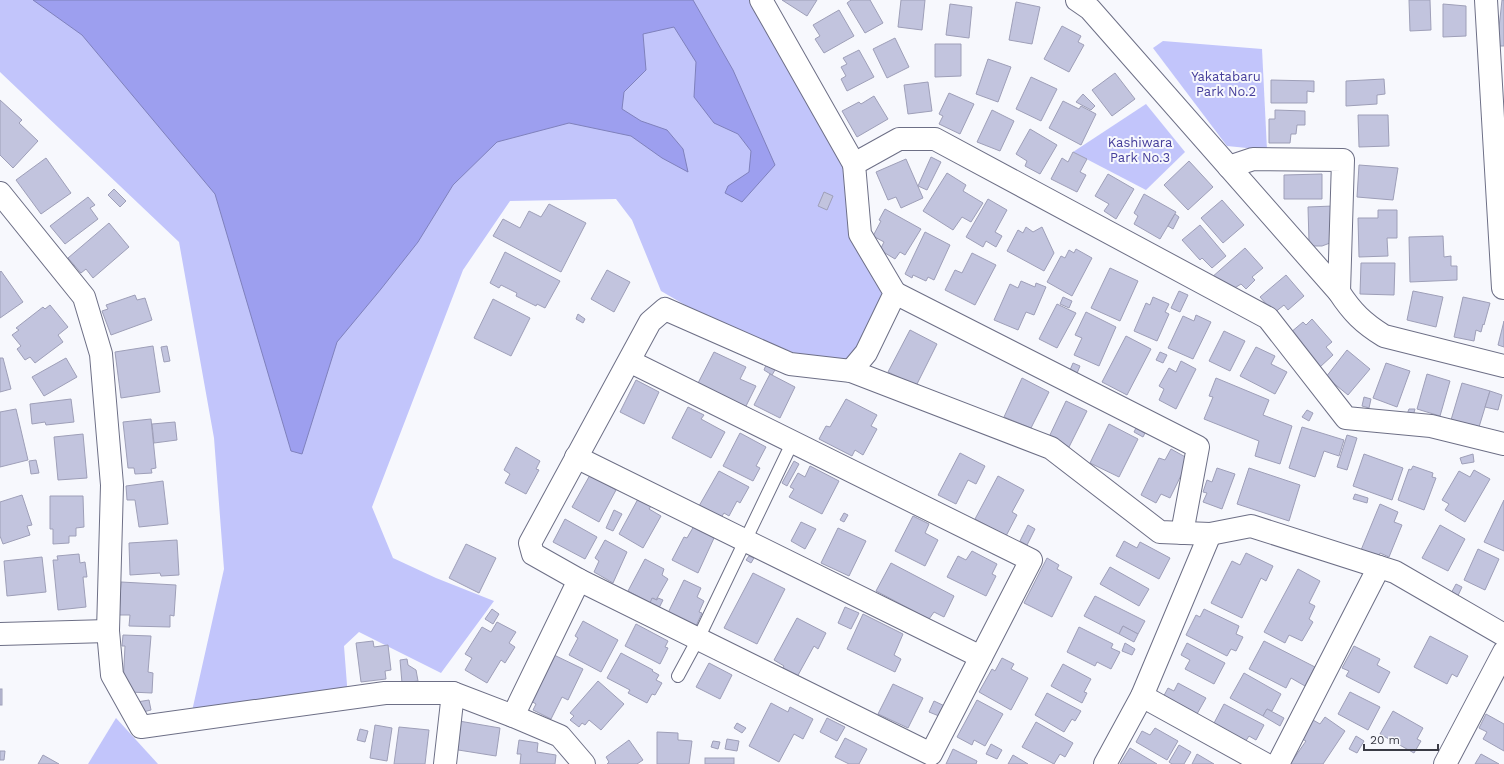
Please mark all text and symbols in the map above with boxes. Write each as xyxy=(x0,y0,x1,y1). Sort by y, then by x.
park label: Yakatabaru Park No.2 xyxy=(1191,69,1261,99)
park label: Kashiwara Park No.3 xyxy=(1108,135,1173,165)
scale bar xyxy=(1364,726,1438,752)
text: 20 m xyxy=(1370,733,1400,747)

